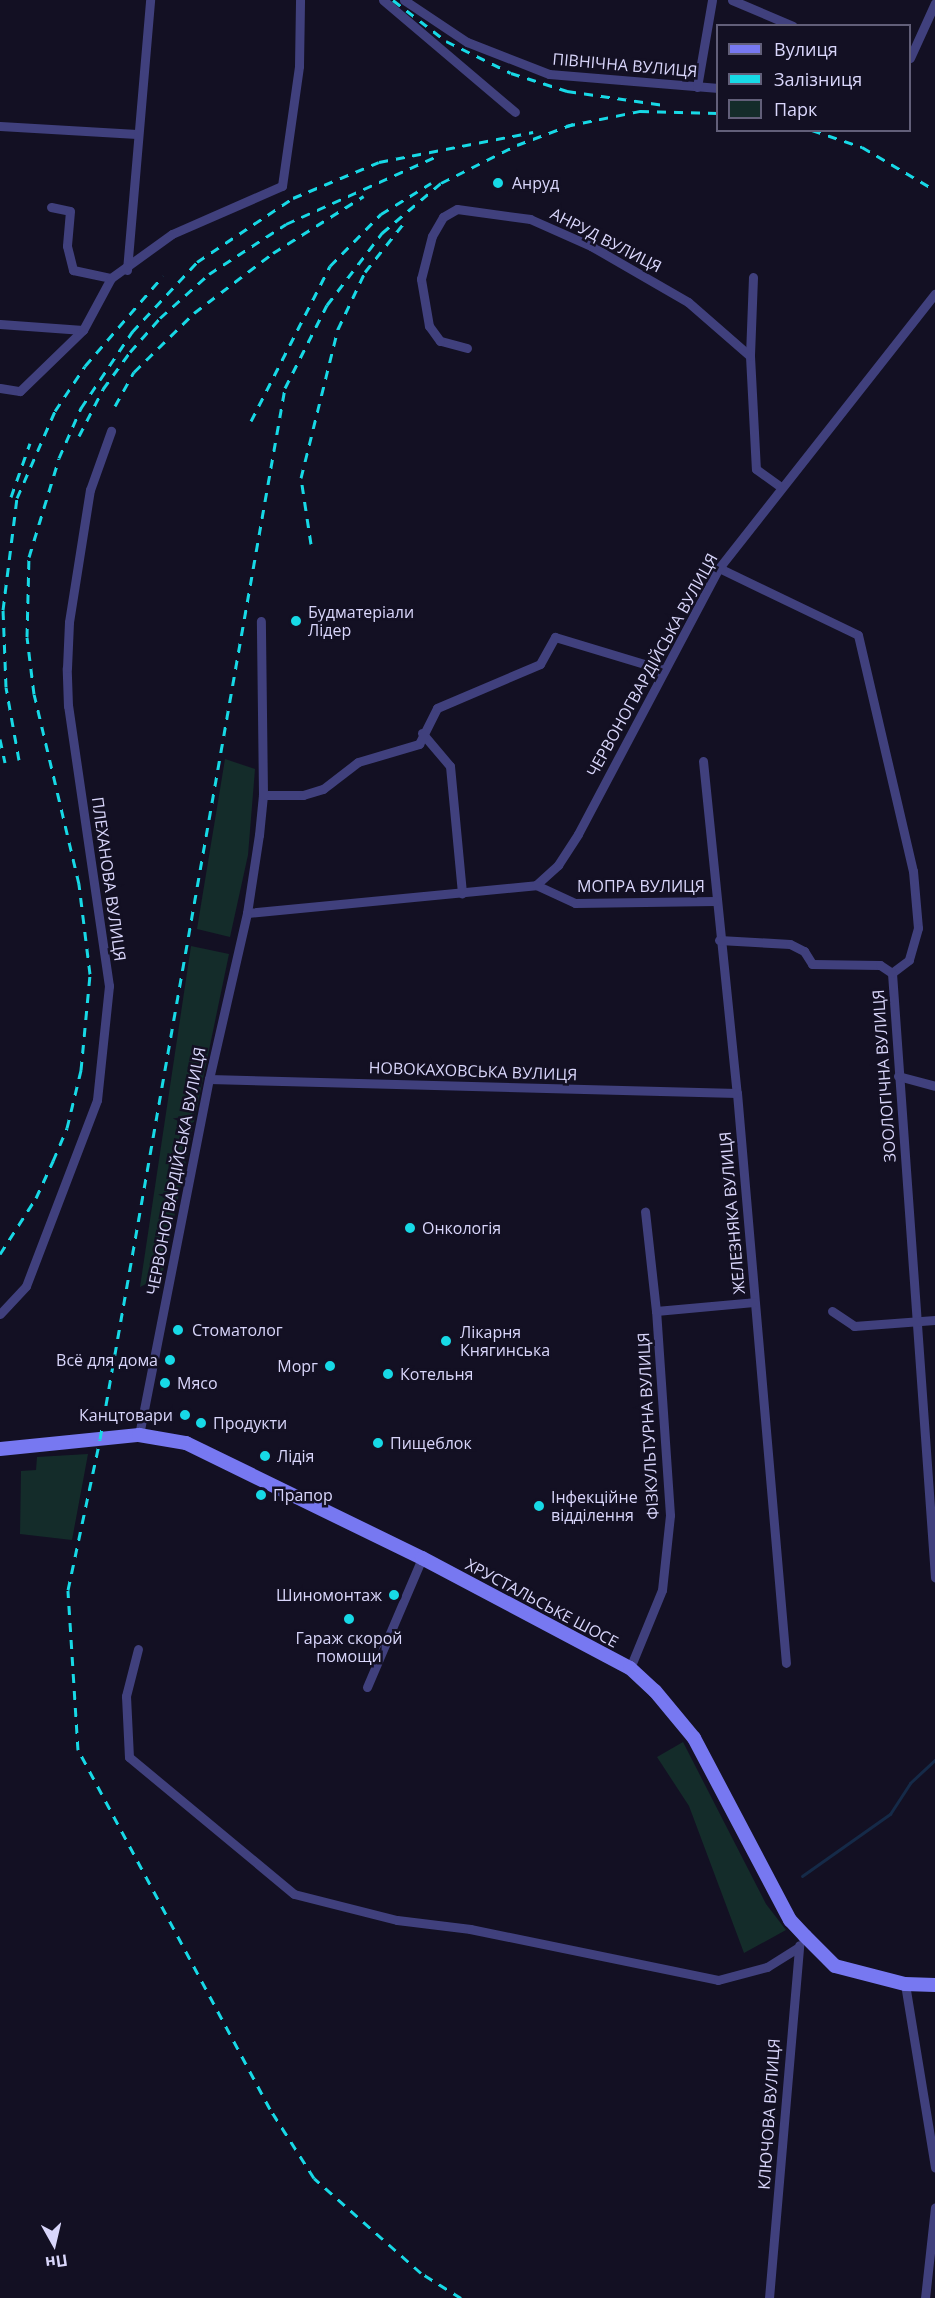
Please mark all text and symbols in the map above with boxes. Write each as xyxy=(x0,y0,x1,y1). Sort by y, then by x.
legend xyxy=(716,24,911,132)
text: Вулиця xyxy=(774,37,838,61)
street label: ПІВНІЧНА ВУЛИЦЯ xyxy=(552,49,698,81)
text: Залізниця xyxy=(774,67,862,91)
text: Парк xyxy=(774,97,817,121)
place label: Анруд xyxy=(512,173,559,193)
marker: Анруд xyxy=(489,174,507,192)
street label: АНРУД ВУЛИЦЯ xyxy=(547,204,665,276)
street label: ЧЕРВОНОГВАРДІЙСЬКА ВУЛИЦЯ xyxy=(582,550,722,780)
place label: Будматеріали Лідер xyxy=(308,602,414,640)
marker: Будматеріали Лідер xyxy=(289,614,303,628)
street label: ПЛЕХАНОВА ВУЛИЦЯ xyxy=(88,796,130,962)
street label: МОПРА ВУЛИЦЯ xyxy=(577,876,705,896)
street label: ЗООЛОГІЧНА ВУЛИЦЯ xyxy=(868,989,900,1163)
street label: ЧЕРВОНОГВАРДІЙСЬКА ВУЛИЦЯ xyxy=(142,1045,210,1297)
street label: НОВОКАХОВСЬКА ВУЛИЦЯ xyxy=(368,1058,578,1084)
street label: ЖЕЛЕЗНЯКА ВУЛИЦЯ xyxy=(715,1131,749,1295)
place label: Онкологія xyxy=(422,1218,501,1238)
marker: Онкологія xyxy=(403,1221,417,1235)
place label: Стоматолог xyxy=(192,1320,283,1340)
marker: Стоматолог xyxy=(169,1321,187,1339)
place label: Лікарня Княгинська xyxy=(460,1322,550,1360)
marker: Лікарня Княгинська xyxy=(437,1332,455,1350)
street label: ФІЗКУЛЬТУРНА ВУЛИЦЯ xyxy=(634,1332,662,1520)
place label: Всё для дома xyxy=(56,1350,158,1370)
marker: Всё для дома xyxy=(163,1353,177,1367)
place label: Морг xyxy=(277,1356,318,1376)
marker: Морг xyxy=(323,1359,337,1373)
place label: Котельня xyxy=(400,1364,473,1384)
marker: Котельня xyxy=(381,1367,395,1381)
place label: Мясо xyxy=(177,1373,218,1393)
marker: Мясо xyxy=(158,1376,172,1390)
place label: Канцтовари xyxy=(79,1405,173,1425)
marker: Канцтовари xyxy=(178,1408,192,1422)
place label: Продукти xyxy=(213,1413,287,1433)
marker: Продукти xyxy=(194,1416,208,1430)
place label: Пищеблок xyxy=(390,1433,472,1453)
marker: Пищеблок xyxy=(371,1436,385,1450)
place label: Лідія xyxy=(277,1446,314,1466)
marker: Лідія xyxy=(258,1449,272,1463)
place label: Прапор xyxy=(273,1485,333,1505)
place label: Інфекційне відділення xyxy=(551,1487,638,1525)
marker: Прапор xyxy=(254,1488,268,1502)
marker: Інфекційне відділення xyxy=(532,1499,546,1513)
street label: ХРУСТАЛЬСЬКЕ ШОСЕ xyxy=(462,1555,622,1651)
place label: Шиномонтаж xyxy=(276,1585,382,1605)
marker: Шиномонтаж xyxy=(387,1588,401,1602)
marker: Гараж скорой помощи xyxy=(342,1612,356,1626)
place label: Гараж скорой помощи xyxy=(296,1628,402,1666)
street label: КЛЮЧОВА ВУЛИЦЯ xyxy=(754,2038,784,2190)
north arrow xyxy=(24,2214,84,2274)
text: Пн xyxy=(44,2249,69,2274)

